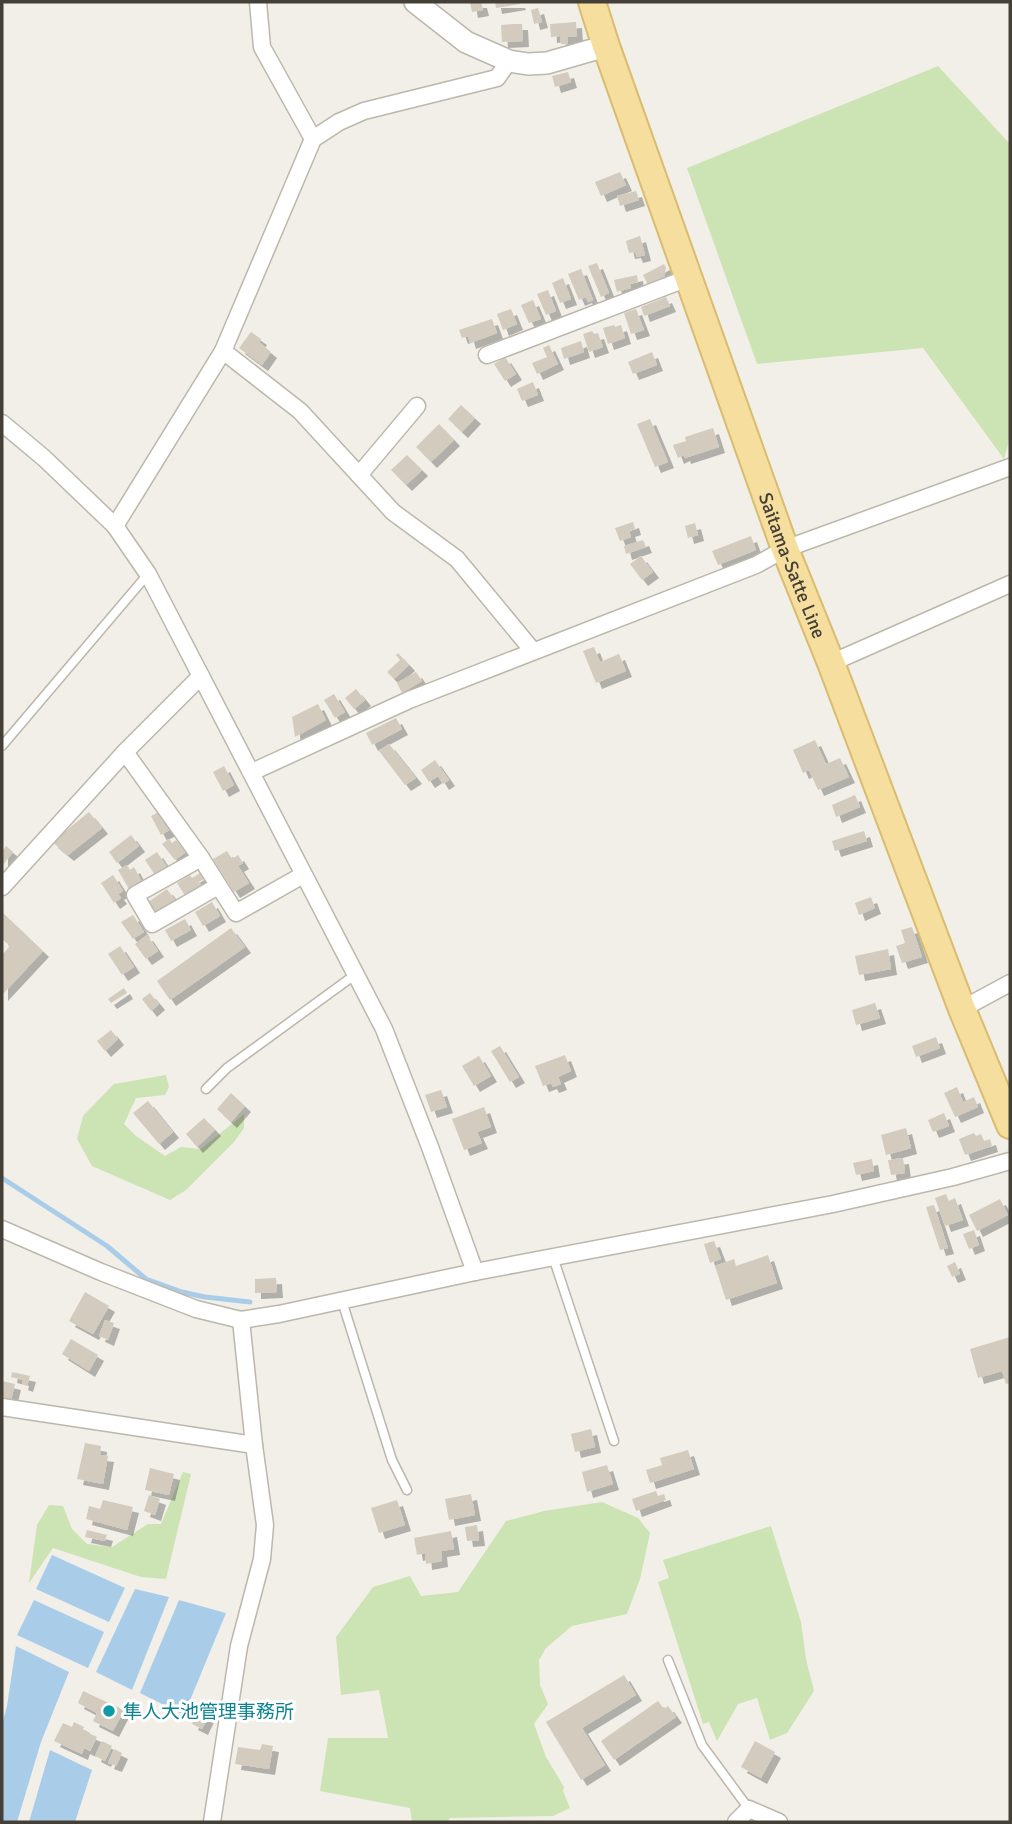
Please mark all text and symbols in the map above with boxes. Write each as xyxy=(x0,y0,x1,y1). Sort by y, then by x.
street label: Saitama-Satte Line xyxy=(753,489,831,642)
place label: 隼人大池管理事務所 xyxy=(123,1700,294,1724)
marker: 隼人大池管理事務所 xyxy=(101,1703,117,1719)

